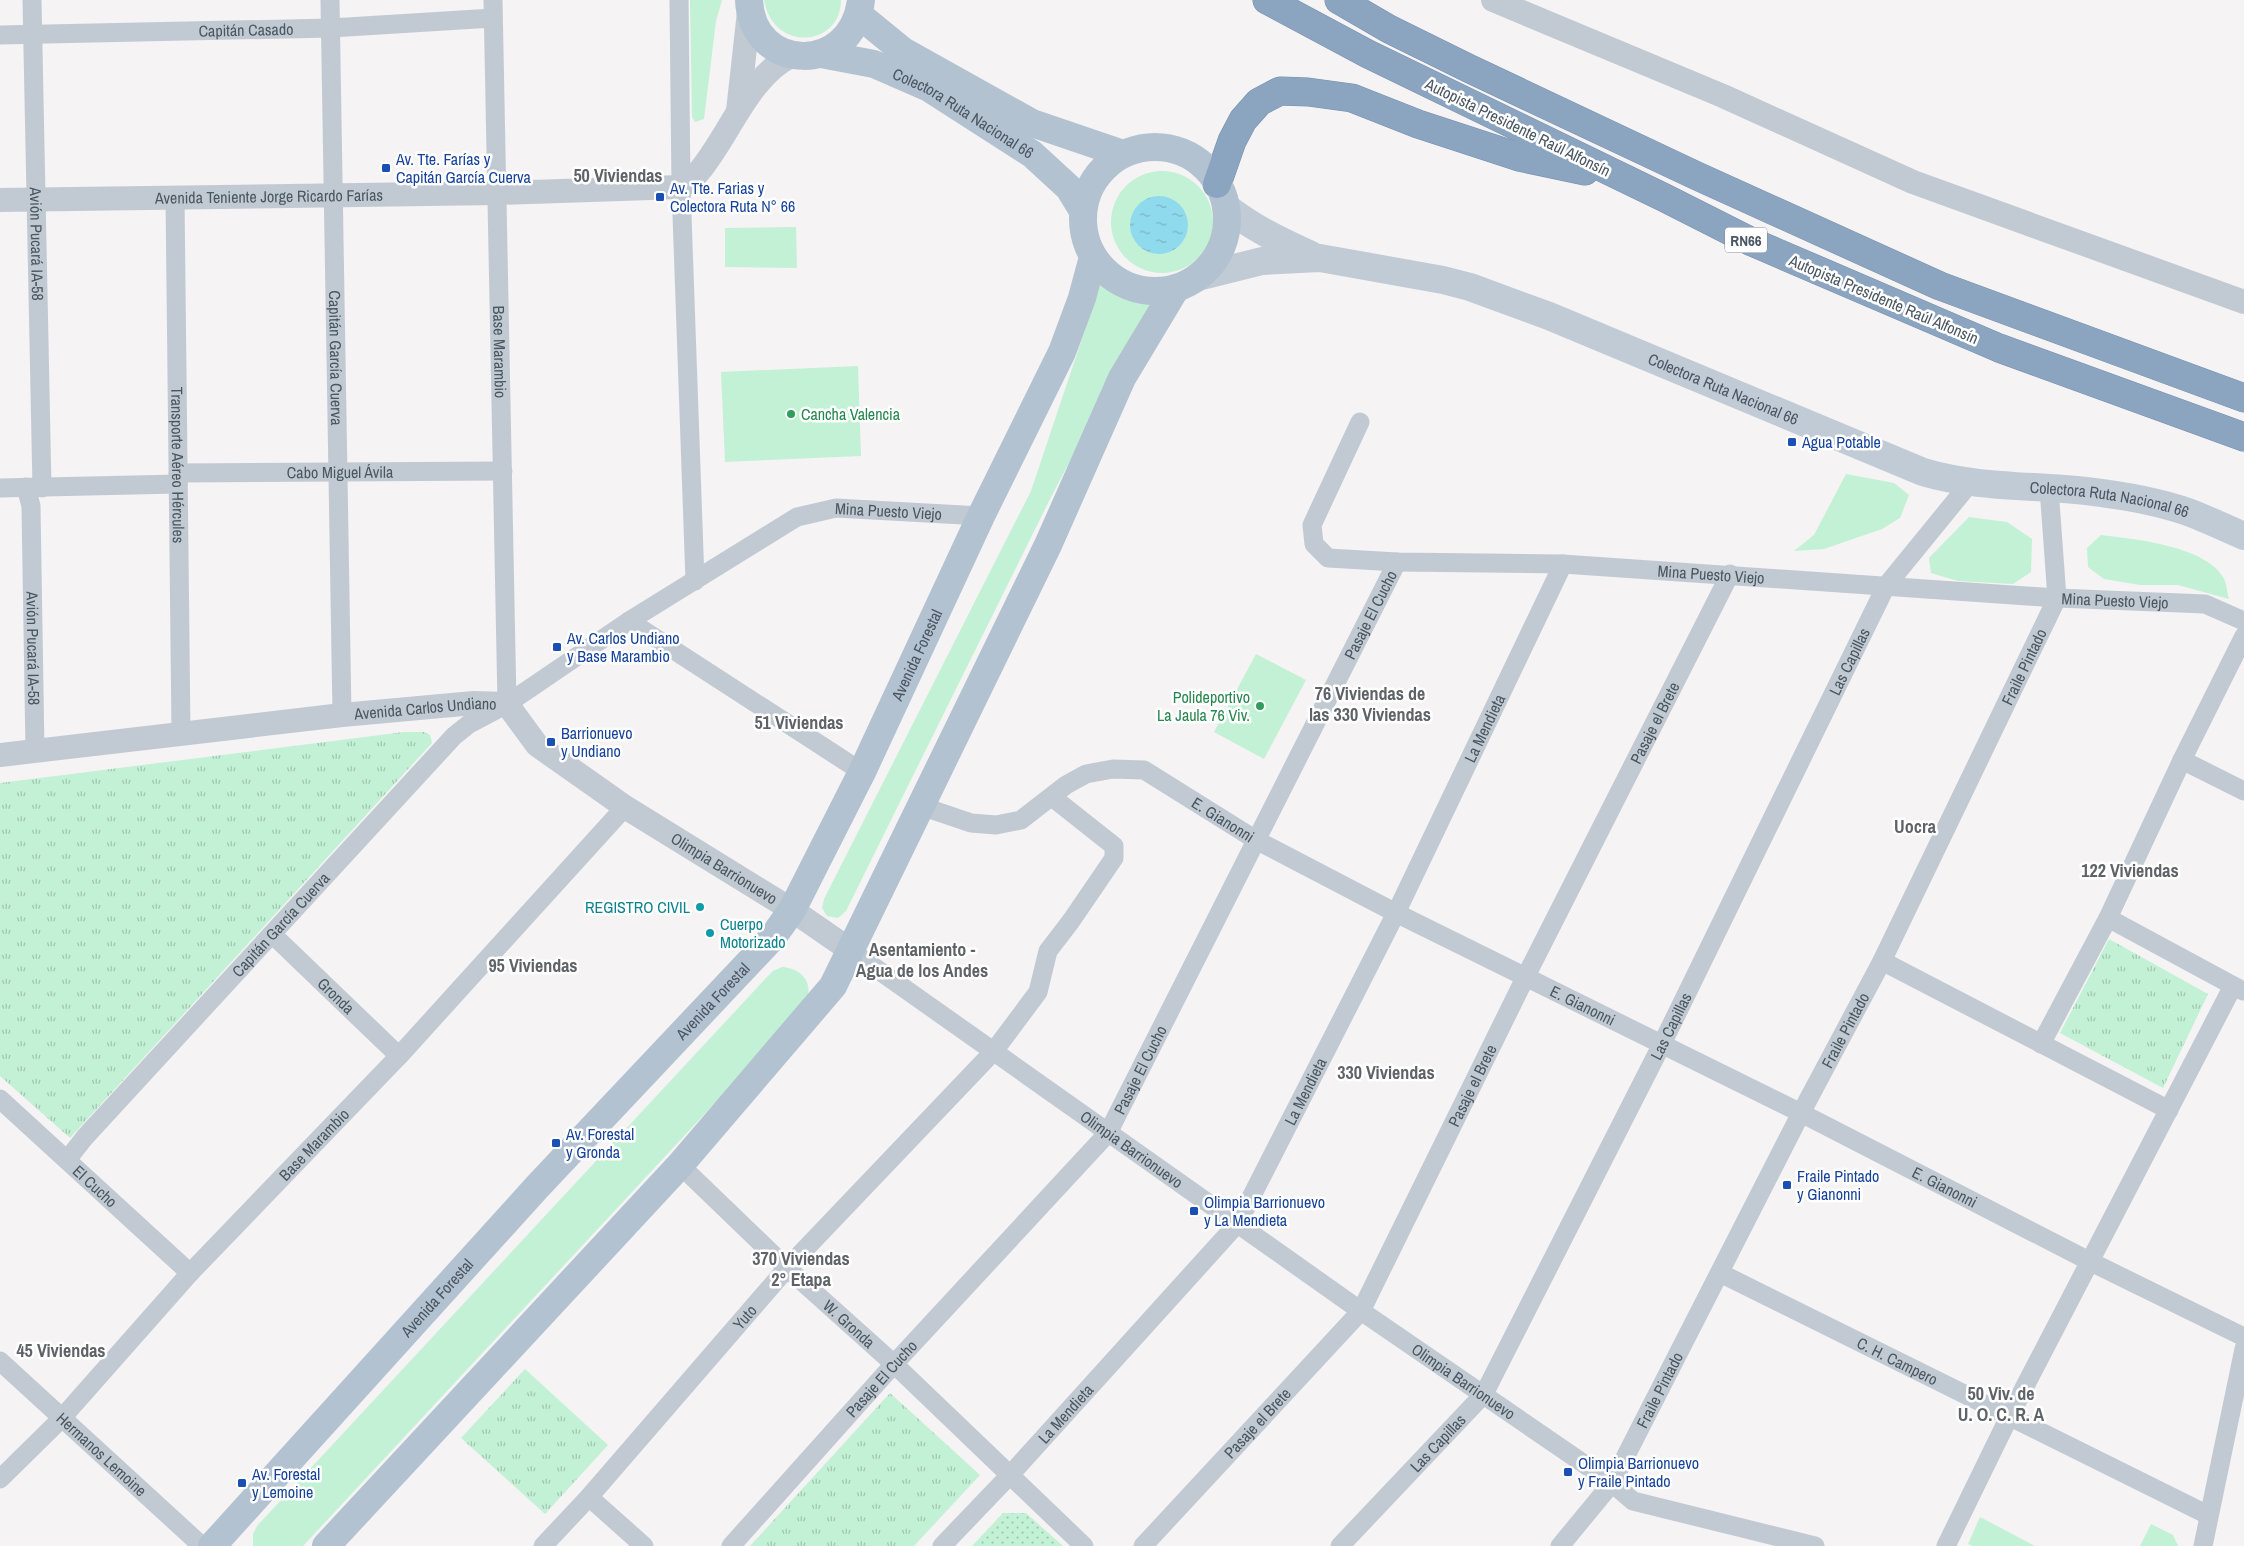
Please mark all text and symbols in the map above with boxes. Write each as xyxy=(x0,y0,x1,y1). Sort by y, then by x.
street label: Capitán Casado xyxy=(198,18,294,42)
street label: Colectora Ruta Nacional 66 xyxy=(889,62,1038,163)
street label: Autopista Presidente Raúl Alfonsín xyxy=(1421,72,1614,181)
place label: Av. Tte. Farías y Capitán García Cuerva xyxy=(395,148,532,188)
marker: Av. Tte. Farías y Capitán García Cuerva xyxy=(380,162,392,174)
district label: 50 Viviendas xyxy=(573,163,663,188)
place label: Av. Tte. Farias y Colectora Ruta N° 66 xyxy=(669,177,795,217)
street label: Avenida Teniente Jorge Ricardo Farías xyxy=(154,184,383,209)
street label: Avión Pucará IA-58 xyxy=(25,186,49,301)
marker: Av. Tte. Farias y Colectora Ruta N° 66 xyxy=(654,191,666,203)
road number: RN66 xyxy=(1725,228,1767,252)
street label: Autopista Presidente Raúl Alfonsín xyxy=(1785,249,1982,349)
street label: Capitán García Cuerva xyxy=(324,290,348,426)
street label: Base Marambio xyxy=(488,305,512,398)
street label: Colectora Ruta Nacional 66 xyxy=(1645,348,1802,430)
street label: Transporte Aéreo Hércules xyxy=(166,387,190,543)
place label: Cancha Valencia xyxy=(801,403,901,425)
marker: Cancha Valencia xyxy=(785,408,797,420)
place label: Agua Potable xyxy=(1801,431,1881,453)
marker: Agua Potable xyxy=(1786,436,1798,448)
street label: Cabo Miguel Ávila xyxy=(287,461,394,483)
street label: Colectora Ruta Nacional 66 xyxy=(2029,476,2192,523)
street label: Mina Puesto Viejo xyxy=(834,497,943,525)
street label: Mina Puesto Viejo xyxy=(1657,560,1765,589)
street label: Pasaje El Cucho xyxy=(1339,567,1402,663)
street label: Mina Puesto Viejo xyxy=(2061,587,2169,614)
street label: Avión Pucará IA-58 xyxy=(21,590,45,705)
street label: Avenida Forestal xyxy=(885,606,947,705)
street label: Las Capillas xyxy=(1823,624,1875,699)
street label: Fraile Pintado xyxy=(1996,625,2052,709)
place label: Av. Carlos Undiano y Base Marambio xyxy=(566,627,680,667)
marker: Av. Carlos Undiano y Base Marambio xyxy=(551,641,563,653)
street label: Pasaje el Brete xyxy=(1625,678,1684,767)
district label: 76 Viviendas de las 330 Viviendas xyxy=(1309,681,1431,727)
place label: Polideportivo La Jaula 76 Viv. xyxy=(1157,686,1250,726)
street label: La Mendieta xyxy=(1459,690,1510,766)
street label: Avenida Carlos Undiano xyxy=(352,692,497,725)
marker: Polideportivo La Jaula 76 Viv. xyxy=(1254,700,1266,712)
district label: 51 Viviendas xyxy=(754,710,844,735)
place label: Barrionuevo y Undiano xyxy=(561,722,632,762)
marker: Barrionuevo y Undiano xyxy=(545,736,557,748)
street label: E. Gianonni xyxy=(1188,792,1259,847)
district label: Uocra xyxy=(1894,814,1937,839)
street label: Olimpia Barrionuevo xyxy=(667,827,782,909)
district label: 122 Viviendas xyxy=(2081,858,2179,883)
street label: Capitán García Cuerva xyxy=(227,867,335,982)
place label: REGISTRO CIVIL xyxy=(585,896,691,918)
marker: REGISTRO CIVIL xyxy=(694,901,706,913)
place label: Cuerpo Motorizado xyxy=(720,913,786,953)
marker: Cuerpo Motorizado xyxy=(704,927,716,939)
district label: Asentamiento - Agua de los Andes xyxy=(856,937,988,983)
district label: 95 Viviendas xyxy=(488,953,578,978)
street label: Avenida Forestal xyxy=(670,958,754,1045)
street label: Gronda xyxy=(313,973,360,1019)
street label: E. Gianonni xyxy=(1547,980,1619,1031)
street label: Las Capillas xyxy=(1645,989,1697,1063)
street label: Fraile Pintado xyxy=(1816,989,1874,1072)
street label: Pasaje El Cucho xyxy=(1108,1022,1172,1118)
street label: Pasaje el Brete xyxy=(1443,1041,1502,1130)
street label: La Mendieta xyxy=(1279,1053,1332,1129)
district label: 330 Viviendas xyxy=(1337,1060,1435,1085)
street label: Base Marambio xyxy=(274,1103,354,1185)
street label: Olimpia Barrionuevo xyxy=(1076,1105,1188,1193)
place label: Av. Forestal y Gronda xyxy=(565,1123,634,1163)
marker: Av. Forestal y Gronda xyxy=(550,1137,562,1149)
street label: El Cucho xyxy=(68,1160,122,1212)
street label: E. Gianonni xyxy=(1909,1161,1981,1213)
place label: Fraile Pintado y Gianonni xyxy=(1797,1165,1879,1205)
marker: Fraile Pintado y Gianonni xyxy=(1781,1179,1793,1191)
place label: Olimpia Barrionuevo y La Mendieta xyxy=(1204,1191,1325,1231)
marker: Olimpia Barrionuevo y La Mendieta xyxy=(1188,1205,1200,1217)
district label: 370 Viviendas 2° Etapa xyxy=(752,1246,850,1292)
street label: Avenida Forestal xyxy=(395,1254,478,1342)
street label: W. Gronda xyxy=(818,1295,880,1353)
street label: Yuto xyxy=(728,1300,761,1334)
street label: C. H. Campero xyxy=(1853,1332,1942,1390)
street label: Pasaje El Cucho xyxy=(841,1335,922,1422)
district label: 45 Viviendas xyxy=(16,1338,106,1363)
street label: Olimpia Barrionuevo xyxy=(1407,1338,1520,1425)
street label: Fraile Pintado xyxy=(1631,1348,1688,1432)
street label: La Mendieta xyxy=(1033,1379,1099,1448)
district label: 50 Viv. de U. O. C. R. A xyxy=(1958,1381,2045,1427)
street label: Pasaje el Brete xyxy=(1219,1383,1296,1463)
street label: Hermanos Lemoine xyxy=(52,1407,152,1501)
street label: Las Capillas xyxy=(1405,1409,1470,1477)
place label: Olimpia Barrionuevo y Fraile Pintado xyxy=(1578,1452,1699,1492)
place label: Av. Forestal y Lemoine xyxy=(251,1463,320,1503)
marker: Olimpia Barrionuevo y Fraile Pintado xyxy=(1562,1466,1574,1478)
marker: Av. Forestal y Lemoine xyxy=(236,1477,248,1489)

